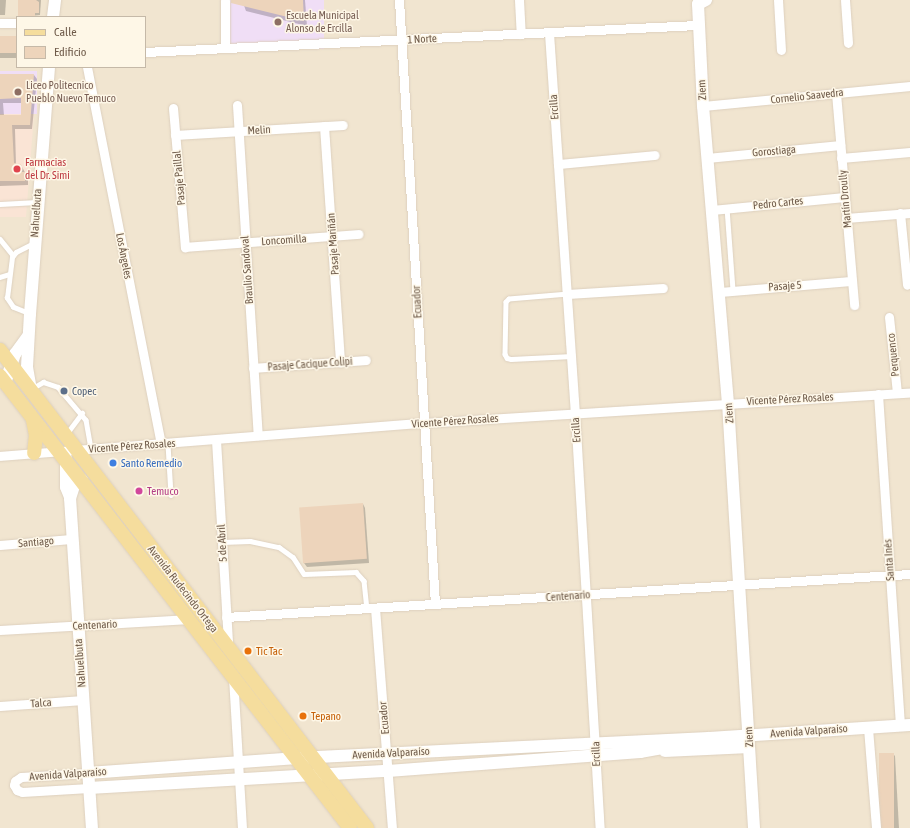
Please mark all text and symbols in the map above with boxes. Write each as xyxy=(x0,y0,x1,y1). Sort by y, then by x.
place label: Escuela Municipal Alonso de Ercilla xyxy=(286,9,359,35)
legend xyxy=(16,16,146,68)
marker: Escuela Municipal Alonso de Ercilla xyxy=(273,17,283,27)
text: Calle xyxy=(54,25,77,39)
street label: 1 Norte xyxy=(407,32,437,46)
text: Edificio xyxy=(54,45,86,59)
place label: Liceo Politecnico Pueblo Nuevo Temuco xyxy=(26,79,116,105)
street label: Ziem xyxy=(695,79,709,101)
street label: Cornelio Saavedra xyxy=(770,86,844,106)
marker: Liceo Politecnico Pueblo Nuevo Temuco xyxy=(13,87,23,97)
street label: Ercilla xyxy=(547,94,561,120)
street label: Melin xyxy=(247,123,271,137)
street label: Gorostiaga xyxy=(752,143,796,159)
street label: Pasaje Paillal xyxy=(170,150,188,206)
place label: Farmacias del Dr. Simi xyxy=(25,156,70,182)
marker: Farmacias del Dr. Simi xyxy=(12,164,22,174)
street label: Martín Droully xyxy=(836,169,854,229)
street label: Nahuelbuta xyxy=(28,188,44,238)
street label: Pedro Cartes xyxy=(752,194,804,212)
street label: Pasaje Mariñán xyxy=(324,212,342,276)
street label: Los Ángeles xyxy=(113,232,135,280)
street label: Loncomilla xyxy=(261,232,307,248)
street label: Braulio Sandoval xyxy=(238,235,256,305)
street label: Pasaje 5 xyxy=(768,278,802,294)
street label: Ecuador xyxy=(410,285,424,319)
street label: Perquenco xyxy=(884,333,902,377)
street label: Pasaje Cacique Colipi xyxy=(267,354,353,374)
place label: Copec xyxy=(72,384,96,398)
marker: Copec xyxy=(59,386,69,396)
street label: Vicente Pérez Rosales xyxy=(746,390,834,408)
street label: Ziem xyxy=(722,402,736,424)
street label: Vicente Pérez Rosales xyxy=(411,411,499,431)
street label: Ercilla xyxy=(569,417,583,443)
street label: Vicente Pérez Rosales xyxy=(88,436,176,456)
place label: Santo Remedio xyxy=(121,456,182,470)
marker: Santo Remedio xyxy=(108,458,118,468)
place label: Temuco xyxy=(147,484,179,498)
marker: Temuco xyxy=(134,486,144,496)
street label: 5 de Abril xyxy=(214,524,230,562)
street label: Santiago xyxy=(18,534,54,550)
street label: Santa Inés xyxy=(881,539,897,581)
street label: Avenida Rudecindo Ortega xyxy=(145,543,221,635)
street label: Centenario xyxy=(545,588,591,604)
street label: Centenario xyxy=(72,617,118,633)
street label: Nahuelbuta xyxy=(72,638,88,688)
place label: Tic Tac xyxy=(256,644,282,658)
marker: Tic Tac xyxy=(243,646,253,656)
street label: Talca xyxy=(30,696,52,710)
street label: Ecuador xyxy=(376,701,392,735)
place label: Tepano xyxy=(311,709,341,723)
marker: Tepano xyxy=(298,711,308,721)
street label: Avenida Valparaíso xyxy=(770,722,848,740)
street label: Ziem xyxy=(742,726,756,748)
street label: Ercilla xyxy=(589,741,603,767)
street label: Avenida Valparaíso xyxy=(352,744,430,762)
street label: Avenida Valparaíso xyxy=(29,765,107,783)

